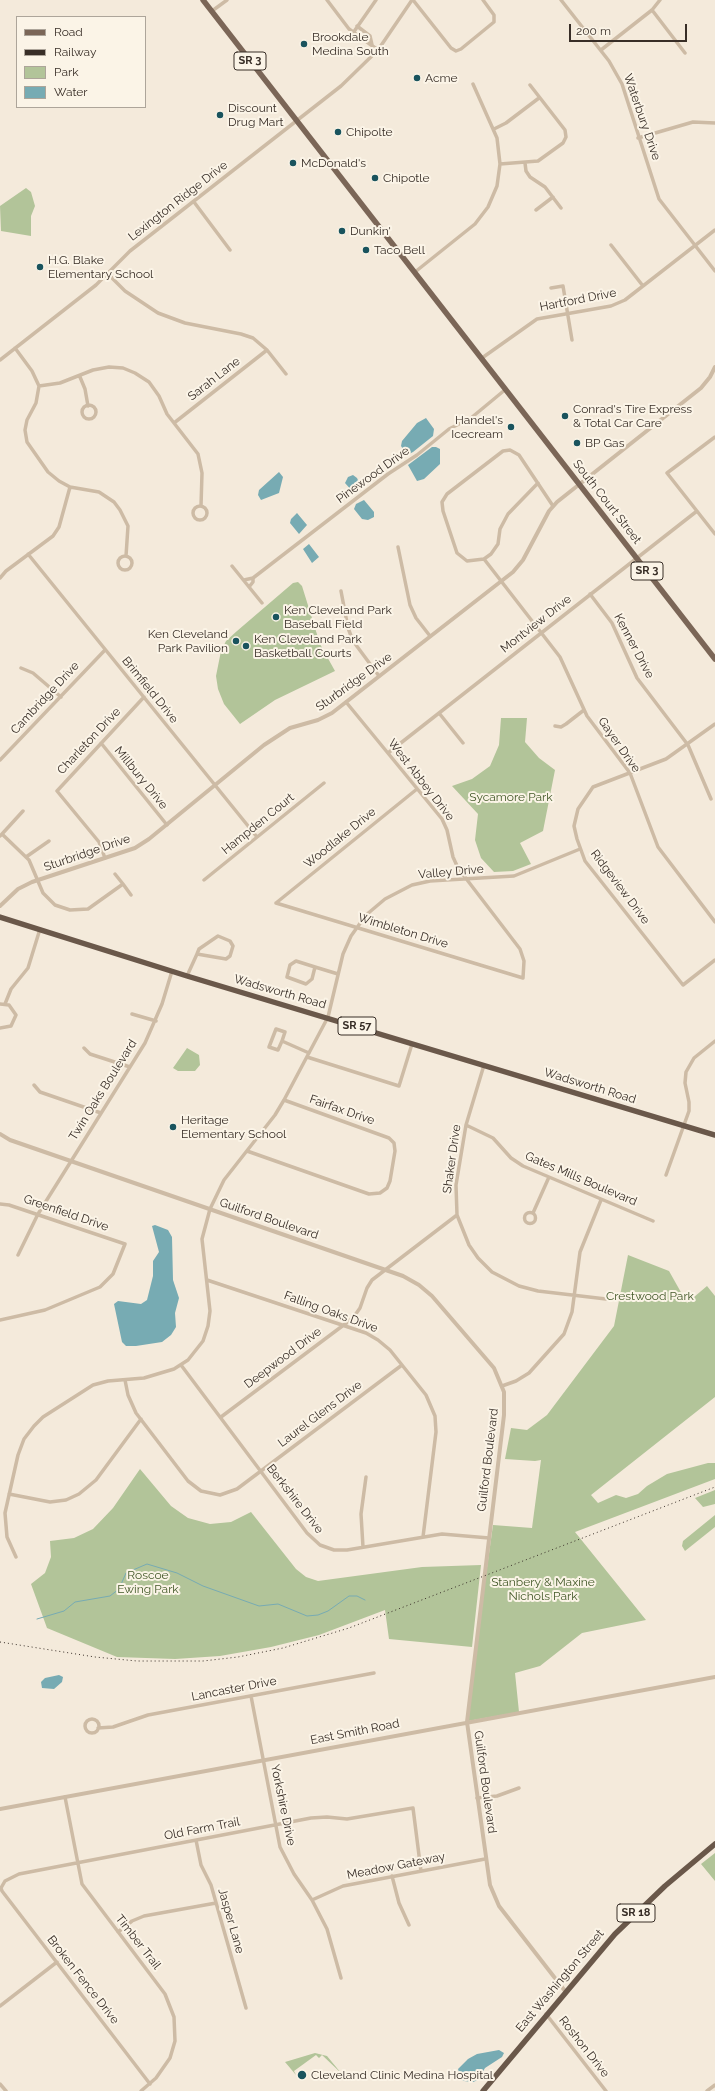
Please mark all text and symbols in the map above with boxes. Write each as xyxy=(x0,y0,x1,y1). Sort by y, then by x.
legend xyxy=(16,16,146,108)
scale bar xyxy=(571,16,689,42)
text: 200 m xyxy=(576,24,611,38)
text: Road xyxy=(54,25,83,39)
place label: Brookdale Medina South xyxy=(312,30,389,58)
marker: Brookdale Medina South xyxy=(299,39,309,49)
text: Railway xyxy=(54,45,96,59)
road number: SR 3 xyxy=(234,52,266,70)
text: Park xyxy=(54,65,79,79)
place label: Acme xyxy=(425,71,458,85)
street label: Waterbury Drive xyxy=(620,72,664,162)
marker: Acme xyxy=(412,73,422,83)
text: Water xyxy=(54,85,88,99)
place label: Discount Drug Mart xyxy=(228,101,284,129)
marker: Discount Drug Mart xyxy=(215,110,225,120)
place label: Chipolte xyxy=(346,125,393,139)
marker: Chipolte xyxy=(333,127,343,137)
place label: McDonald's xyxy=(301,156,366,170)
street label: Lexington Ridge Drive xyxy=(126,158,230,244)
marker: McDonald's xyxy=(288,158,298,168)
place label: Chipotle xyxy=(383,171,430,185)
marker: Chipotle xyxy=(370,173,380,183)
place label: Dunkin' xyxy=(350,224,391,238)
marker: Dunkin' xyxy=(337,226,347,236)
place label: Taco Bell xyxy=(374,243,425,257)
marker: Taco Bell xyxy=(361,245,371,255)
place label: H.G. Blake Elementary School xyxy=(48,253,153,281)
marker: H.G. Blake Elementary School xyxy=(35,262,45,272)
street label: Hartford Drive xyxy=(539,286,617,314)
street label: Sarah Lane xyxy=(185,354,243,404)
place label: Conrad's Tire Express & Total Car Care xyxy=(573,402,692,430)
marker: Conrad's Tire Express & Total Car Care xyxy=(560,411,570,421)
place label: Handel's Icecream xyxy=(451,413,503,441)
marker: Handel's Icecream xyxy=(506,422,516,432)
place label: BP Gas xyxy=(585,436,624,450)
marker: BP Gas xyxy=(572,438,582,448)
street label: Pinewood Drive xyxy=(334,444,412,506)
street label: South Court Street xyxy=(570,457,644,547)
road number: SR 3 xyxy=(631,562,663,580)
street label: Montview Drive xyxy=(498,592,574,656)
place label: Ken Cleveland Park Baseball Field xyxy=(284,603,392,631)
street label: Kenner Drive xyxy=(611,611,657,681)
marker: Ken Cleveland Park Baseball Field xyxy=(271,612,281,622)
place label: Ken Cleveland Park Pavilion xyxy=(148,627,228,655)
place label: Ken Cleveland Park Basketball Courts xyxy=(254,632,362,660)
marker: Ken Cleveland Park Pavilion xyxy=(231,636,241,646)
marker: Ken Cleveland Park Basketball Courts xyxy=(241,641,251,651)
street label: Sturbridge Drive xyxy=(313,650,395,714)
street label: Brimfield Drive xyxy=(119,654,181,726)
street label: Cambridge Drive xyxy=(8,659,82,737)
street label: Charleton Drive xyxy=(54,705,124,777)
street label: Gayer Drive xyxy=(595,715,643,775)
street label: West Abbey Drive xyxy=(385,736,457,824)
street label: Millbury Drive xyxy=(111,744,171,812)
street label: Hampden Court xyxy=(219,790,297,858)
park label: Sycamore Park xyxy=(469,790,553,804)
street label: Woodlake Drive xyxy=(301,805,379,871)
street label: Sturbridge Drive xyxy=(42,831,132,875)
street label: Ridgeview Drive xyxy=(587,847,653,927)
street label: Valley Drive xyxy=(418,862,484,882)
street label: Wimbleton Drive xyxy=(356,910,450,952)
street label: Wadsworth Road xyxy=(232,972,328,1012)
road number: SR 57 xyxy=(338,1017,376,1035)
street label: Twin Oaks Boulevard xyxy=(66,1037,140,1143)
street label: Wadsworth Road xyxy=(542,1065,638,1107)
street label: Fairfax Drive xyxy=(308,1092,376,1128)
place label: Heritage Elementary School xyxy=(181,1113,286,1141)
marker: Heritage Elementary School xyxy=(168,1122,178,1132)
street label: Shaker Drive xyxy=(440,1123,464,1195)
street label: Gates Mills Boulevard xyxy=(523,1149,639,1209)
street label: Greenfield Drive xyxy=(22,1192,110,1234)
street label: Guilford Boulevard xyxy=(218,1195,320,1243)
street label: Falling Oaks Drive xyxy=(282,1288,380,1336)
park label: Crestwood Park xyxy=(606,1289,694,1303)
street label: Deepwood Drive xyxy=(242,1324,324,1392)
street label: Laurel Glens Drive xyxy=(275,1378,365,1450)
street label: Guilford Boulevard xyxy=(475,1408,501,1512)
street label: Berkshire Drive xyxy=(264,1462,326,1536)
park label: Roscoe Ewing Park xyxy=(117,1568,179,1596)
park label: Stanbery & Maxine Nichols Park xyxy=(491,1575,595,1603)
street label: Lancaster Drive xyxy=(190,1674,278,1704)
street label: East Smith Road xyxy=(309,1716,401,1748)
street label: Guilford Boulevard xyxy=(471,1730,499,1834)
street label: Yorkshire Drive xyxy=(267,1763,299,1847)
street label: Old Farm Trail xyxy=(163,1815,241,1843)
street label: Meadow Gateway xyxy=(346,1849,446,1883)
street label: Jasper Lane xyxy=(215,1887,247,1955)
road number: SR 18 xyxy=(617,1904,655,1922)
street label: Timber Trail xyxy=(112,1912,164,1972)
street label: East Washington Street xyxy=(513,1927,607,2035)
street label: Broken Fence Drive xyxy=(44,1933,122,2027)
street label: Roshon Drive xyxy=(556,2014,612,2080)
place label: Cleveland Clinic Medina Hospital xyxy=(311,2068,493,2082)
marker: Cleveland Clinic Medina Hospital xyxy=(296,2069,308,2081)

